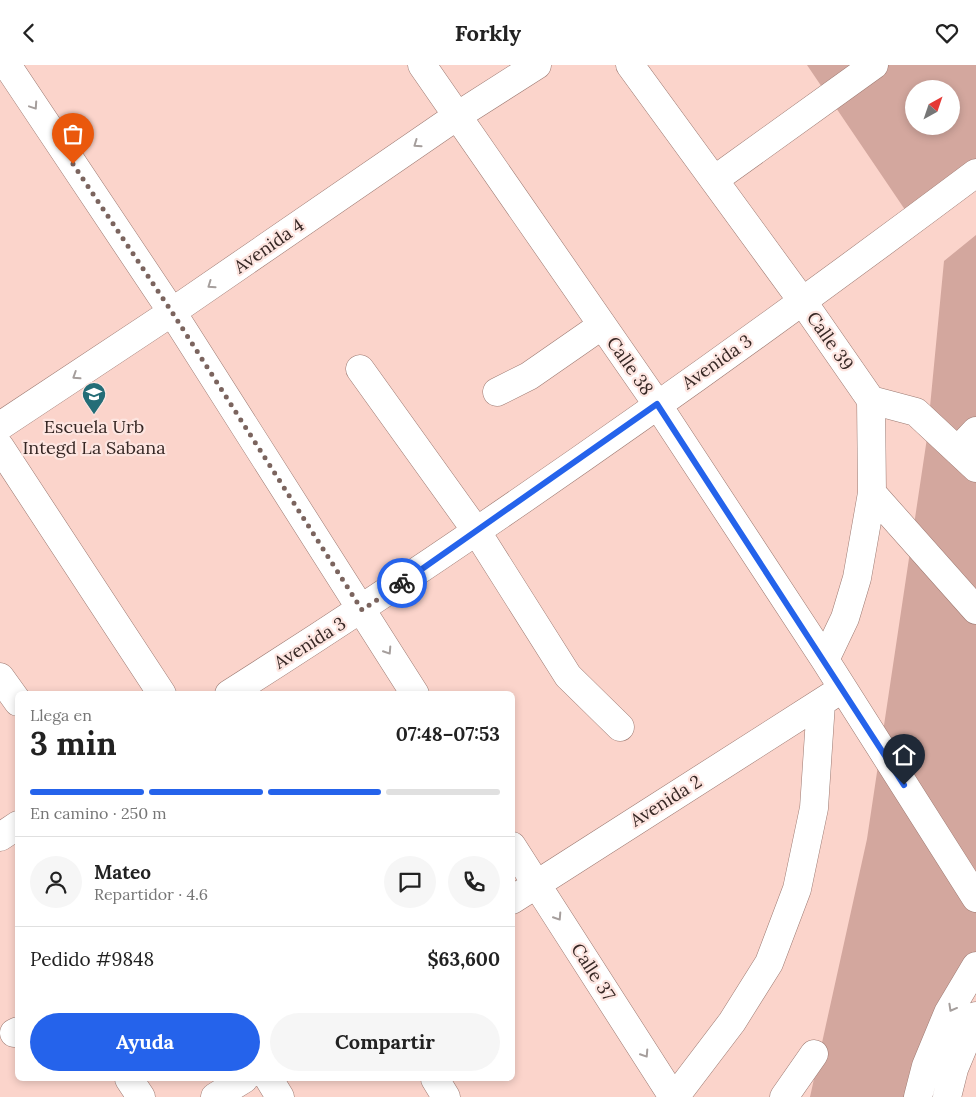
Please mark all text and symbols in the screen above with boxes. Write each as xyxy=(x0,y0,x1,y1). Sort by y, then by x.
icon: back xyxy=(15,19,43,47)
text: Forkly xyxy=(455,19,521,47)
icon: heart xyxy=(933,19,961,47)
north arrow xyxy=(905,80,960,135)
map controls xyxy=(905,80,960,135)
one-way arrow xyxy=(28,100,38,109)
pin xyxy=(52,113,94,164)
icon: bag xyxy=(59,120,87,148)
one-way arrow xyxy=(413,138,423,147)
street label: Avenida 4 xyxy=(228,213,308,279)
one-way arrow xyxy=(207,279,217,288)
street label: Calle 39 xyxy=(802,307,859,375)
street label: Avenida 3 xyxy=(676,329,756,395)
street label: Calle 38 xyxy=(602,332,659,399)
one-way arrow xyxy=(72,369,81,379)
school or university icon: Escuela Urb Integd La Sabana xyxy=(81,381,107,415)
place label: Escuela Urb Integd La Sabana xyxy=(22,415,166,459)
courier xyxy=(377,558,427,608)
icon: bike xyxy=(388,569,416,597)
street label: Avenida 3 xyxy=(269,612,350,674)
one-way arrow xyxy=(382,645,391,654)
text: Llega en xyxy=(30,705,92,725)
text: 07:48–07:53 xyxy=(396,722,500,746)
text: 3 min xyxy=(30,723,117,764)
pin xyxy=(883,734,925,785)
icon: home xyxy=(890,741,918,769)
street label: Avenida 2 xyxy=(625,770,706,832)
text: En camino · 250 m xyxy=(30,803,167,823)
button: person xyxy=(30,856,82,908)
button: chat xyxy=(384,856,436,908)
button: phone xyxy=(448,856,500,908)
text: Mateo xyxy=(94,860,151,884)
text: Repartidor · 4.6 xyxy=(94,884,208,904)
one-way arrow xyxy=(551,911,561,920)
street label: Calle 37 xyxy=(566,939,621,1005)
text: Pedido #9848 xyxy=(30,947,154,971)
text: $63,600 xyxy=(427,947,500,971)
one-way arrow xyxy=(948,1002,958,1011)
button: Ayuda xyxy=(30,1013,260,1071)
button: Compartir xyxy=(270,1013,500,1071)
one-way arrow xyxy=(639,1048,649,1057)

